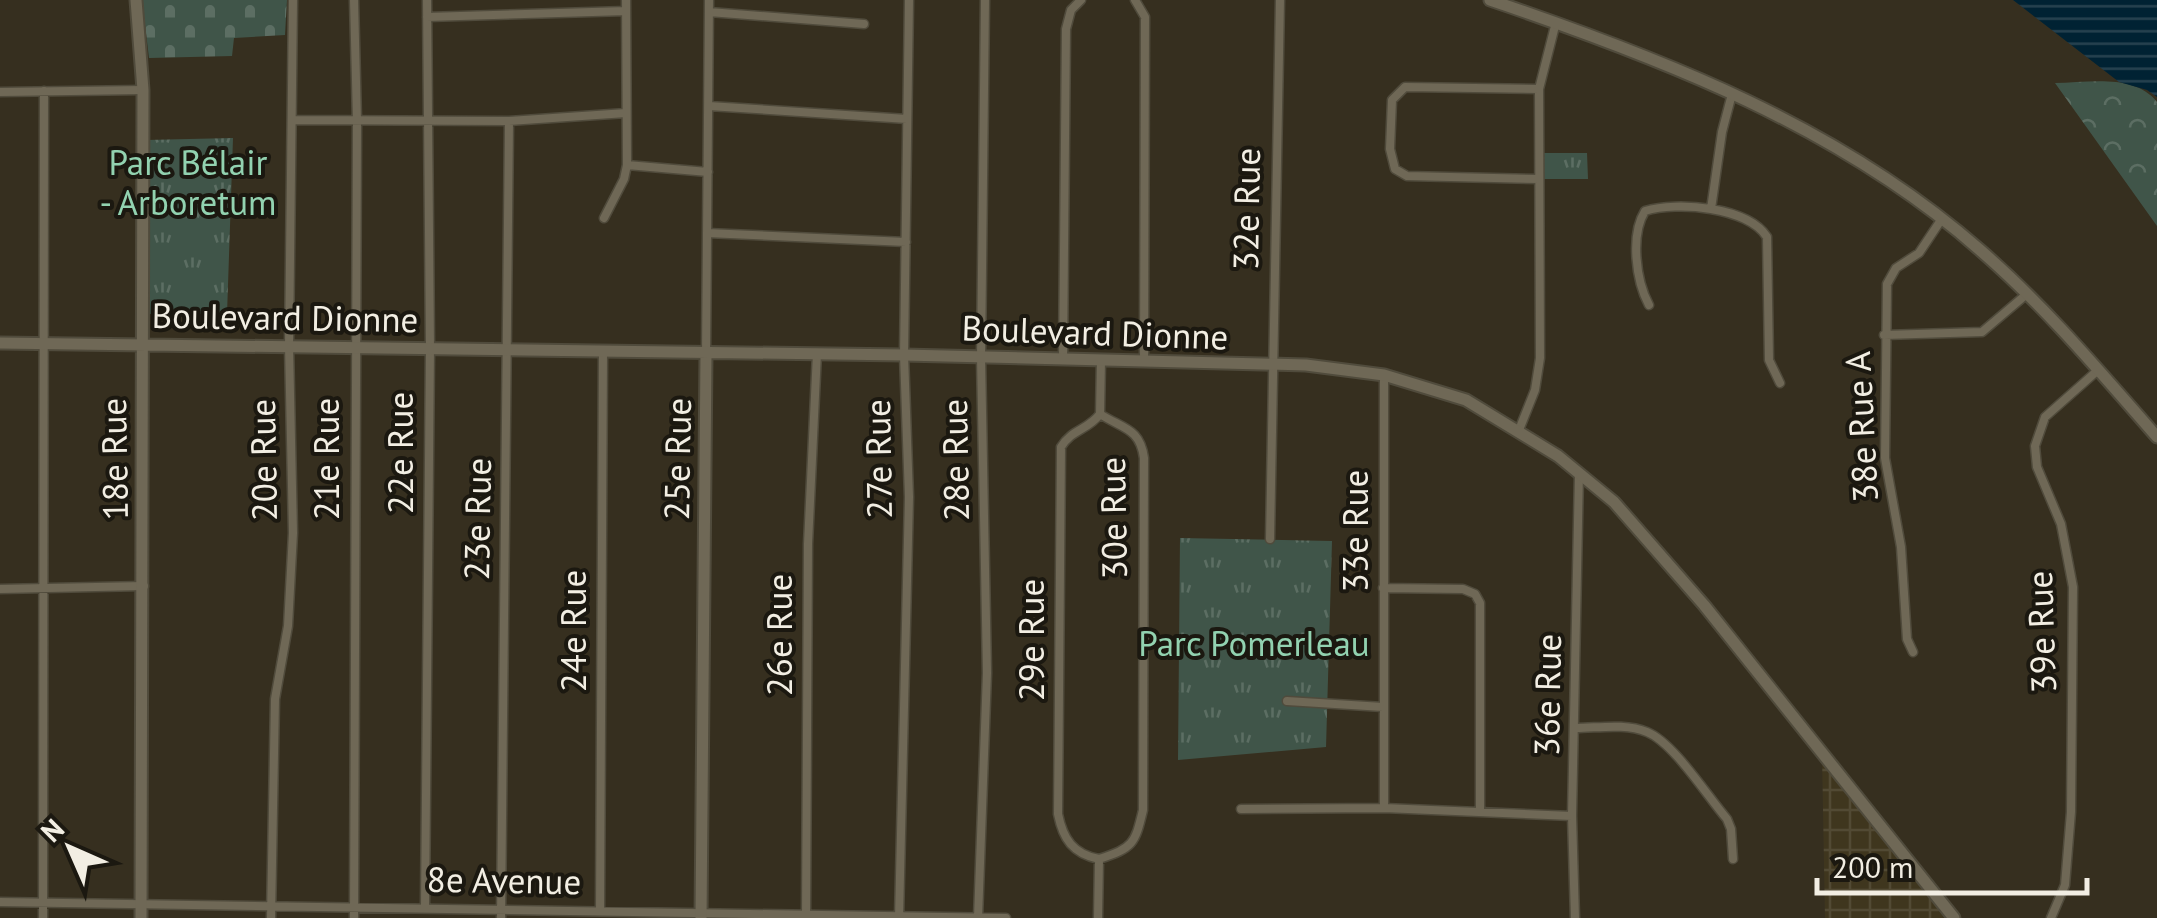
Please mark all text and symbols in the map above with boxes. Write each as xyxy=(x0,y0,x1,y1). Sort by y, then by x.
park label: Parc Bélair - Arboretum xyxy=(100,139,276,225)
street label: 32e Rue xyxy=(1222,147,1270,271)
street label: Boulevard Dionne xyxy=(151,292,419,342)
street label: Boulevard Dionne xyxy=(961,304,1229,360)
street label: 38e Rue A xyxy=(1834,350,1888,504)
street label: 22e Rue xyxy=(377,392,423,514)
street label: 18e Rue xyxy=(90,397,138,521)
street label: 25e Rue xyxy=(653,397,701,521)
street label: 20e Rue xyxy=(239,398,287,522)
street label: 21e Rue xyxy=(303,398,349,520)
street label: 28e Rue xyxy=(931,398,979,522)
street label: 27e Rue xyxy=(854,399,902,519)
street label: 30e Rue xyxy=(1089,456,1137,580)
street label: 23e Rue xyxy=(453,457,501,581)
street label: 33e Rue xyxy=(1332,470,1378,592)
street label: 24e Rue xyxy=(550,570,596,692)
street label: 39e Rue xyxy=(2016,570,2066,694)
street label: 26e Rue xyxy=(756,574,802,696)
street label: 29e Rue xyxy=(1008,579,1054,701)
park label: Parc Pomerleau xyxy=(1138,620,1370,666)
street label: 36e Rue xyxy=(1523,633,1571,757)
north arrow xyxy=(20,798,120,898)
text: N xyxy=(32,810,72,850)
scale bar xyxy=(1817,833,2087,895)
text: 200 m xyxy=(1832,847,1913,886)
street label: 8e Avenue xyxy=(426,856,582,904)

